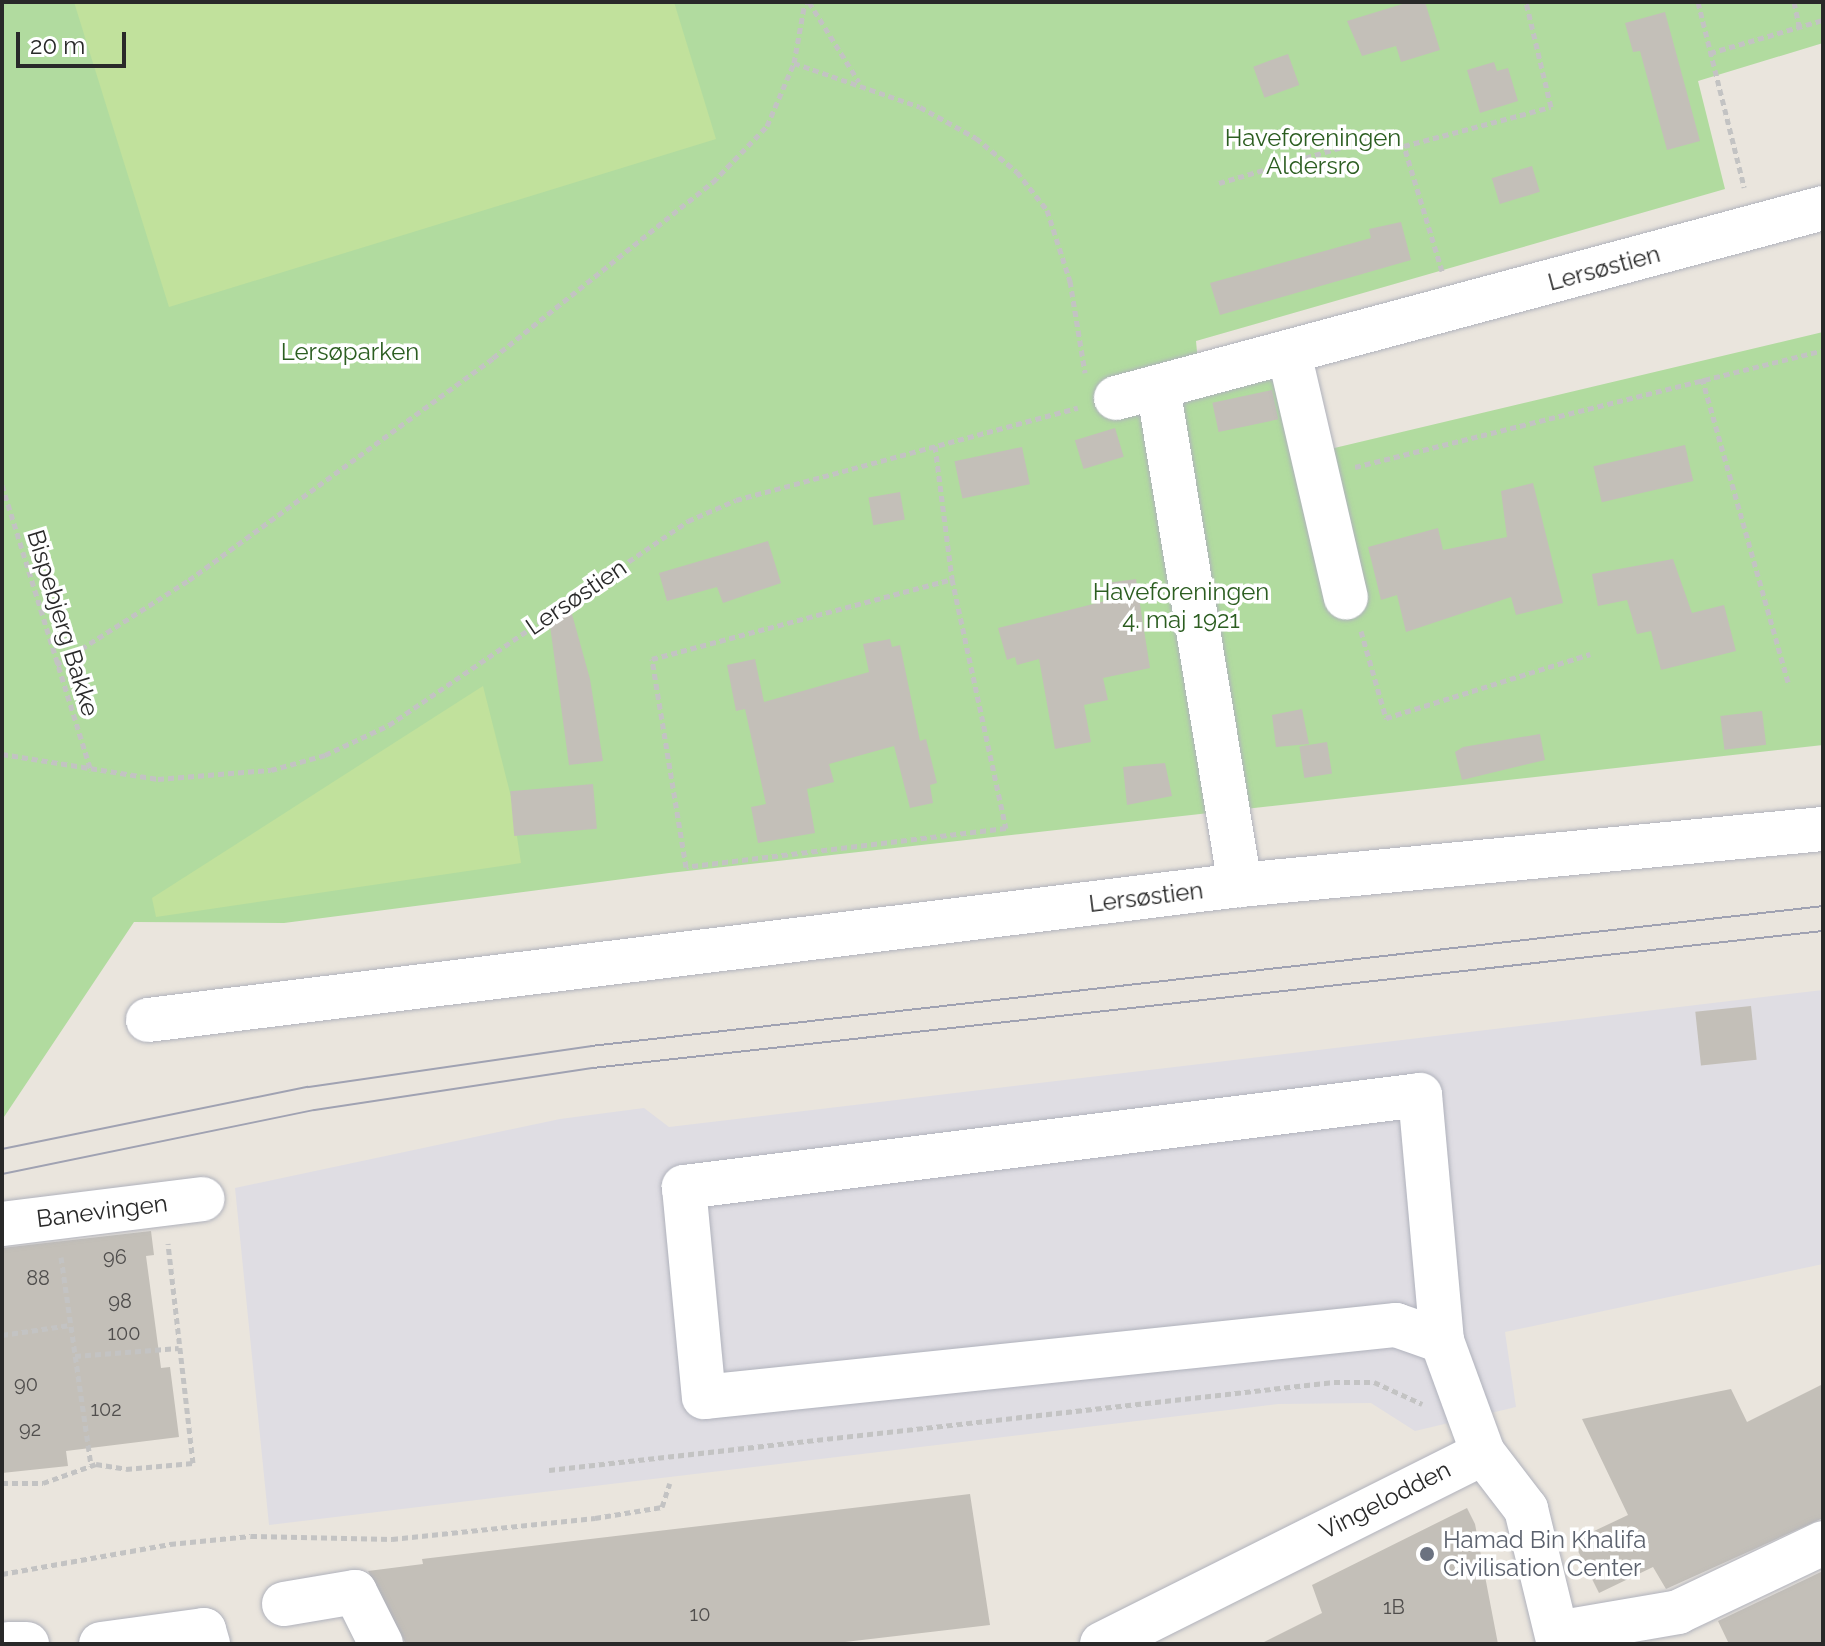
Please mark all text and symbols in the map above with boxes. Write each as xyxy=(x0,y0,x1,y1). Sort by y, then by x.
scale bar xyxy=(20,16,130,66)
text: 20 m xyxy=(30,31,85,60)
park label: Haveforeningen Aldersro xyxy=(1225,124,1401,180)
street label: Lersøstien xyxy=(1545,239,1663,297)
park label: Lersøparken xyxy=(281,338,419,366)
street label: Bispebjerg Bakke xyxy=(21,527,105,719)
street label: Lersøstien xyxy=(520,553,632,641)
park label: Haveforeningen 4. maj 1921 xyxy=(1093,578,1269,634)
street label: Lersøstien xyxy=(1087,876,1205,918)
street label: Banevingen xyxy=(35,1189,169,1233)
house number: 96 xyxy=(103,1245,127,1269)
house number: 88 xyxy=(26,1266,50,1290)
house number: 98 xyxy=(108,1289,132,1313)
house number: 100 xyxy=(107,1321,141,1345)
house number: 90 xyxy=(14,1372,38,1396)
house number: 102 xyxy=(90,1397,122,1421)
house number: 92 xyxy=(19,1417,41,1441)
street label: Vingelodden xyxy=(1315,1455,1455,1545)
place label: Hamad Bin Khalifa Civilisation Center xyxy=(1443,1526,1646,1582)
marker: Hamad Bin Khalifa Civilisation Center xyxy=(1418,1545,1436,1563)
house number: 1B xyxy=(1383,1595,1405,1619)
house number: 10 xyxy=(690,1602,710,1626)

